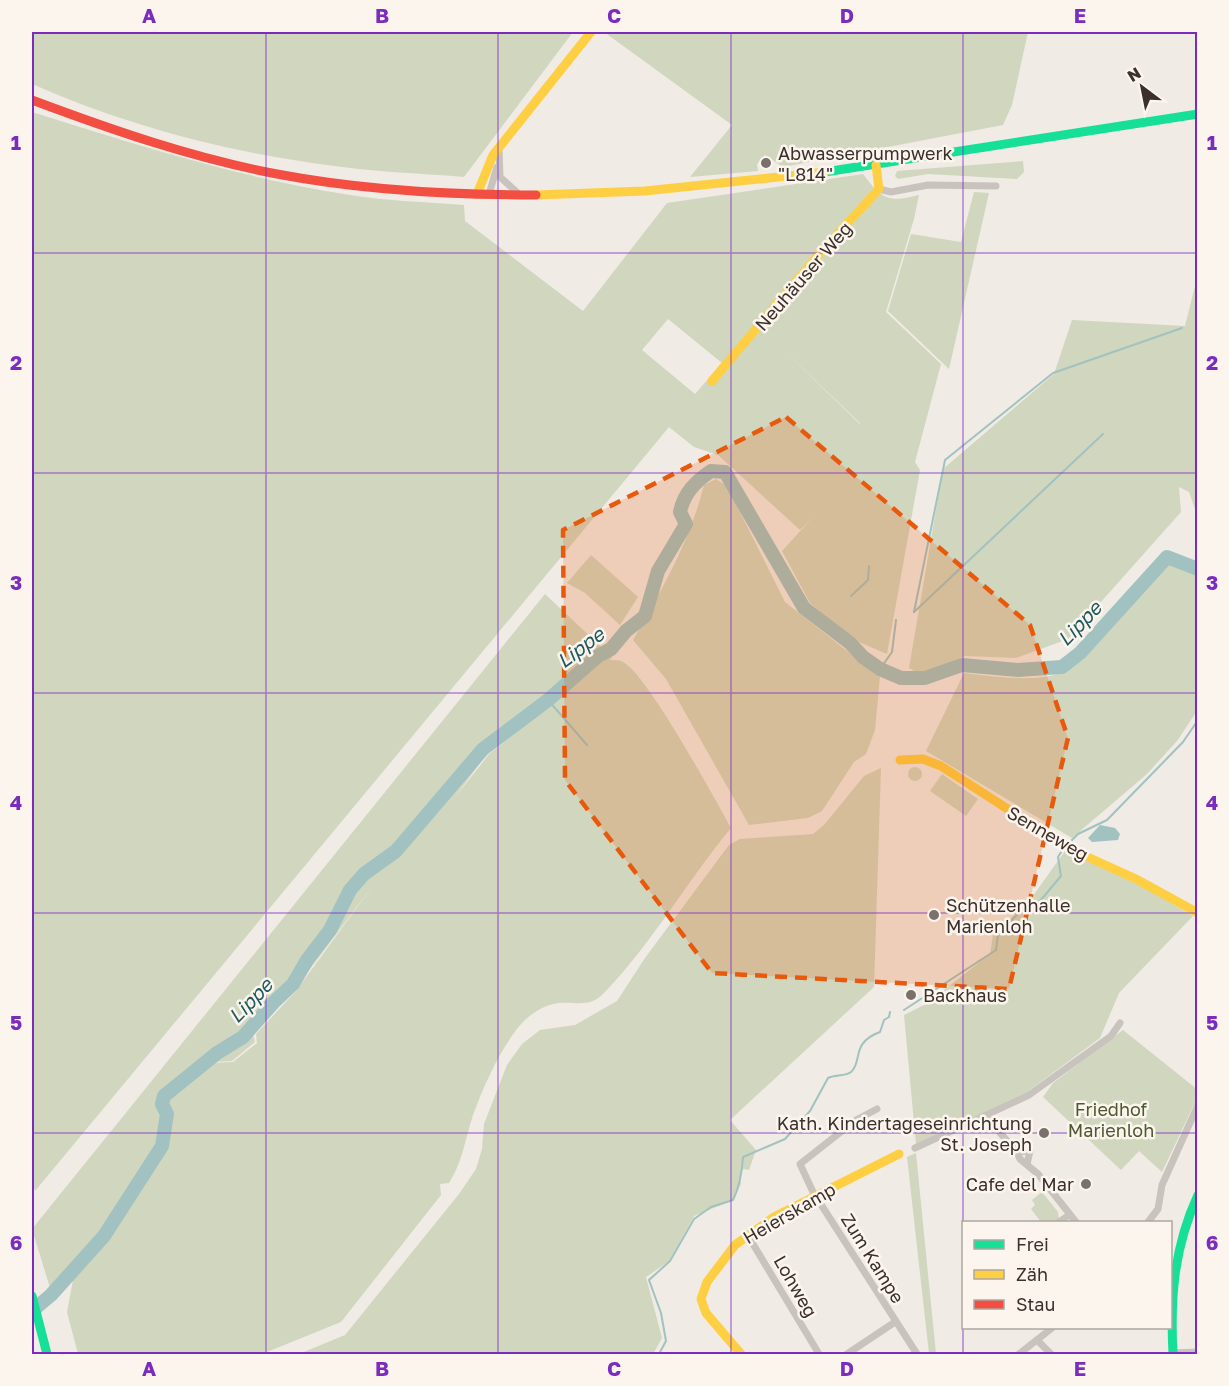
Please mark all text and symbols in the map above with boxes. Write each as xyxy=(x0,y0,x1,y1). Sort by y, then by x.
text: A xyxy=(142,3,156,27)
text: B xyxy=(375,3,389,27)
text: C xyxy=(607,3,621,27)
text: D xyxy=(840,3,854,27)
text: E xyxy=(1074,3,1086,27)
north arrow xyxy=(1112,57,1172,117)
text: N xyxy=(1124,63,1145,86)
text: 1 xyxy=(11,130,21,154)
text: 1 xyxy=(1207,130,1217,154)
place label: Abwasserpumpwerk "L814" xyxy=(778,142,953,185)
marker: Abwasserpumpwerk "L814" xyxy=(759,156,773,170)
street label: Neuhäuser Weg xyxy=(750,217,856,335)
text: 2 xyxy=(10,350,22,374)
text: 2 xyxy=(1206,350,1218,374)
text: 3 xyxy=(10,570,22,594)
text: 3 xyxy=(1206,570,1218,594)
water label: Lippe xyxy=(1052,595,1107,650)
water label: Lippe xyxy=(552,621,609,673)
text: 4 xyxy=(10,790,22,814)
text: 4 xyxy=(1206,790,1218,814)
street label: Senneweg xyxy=(1003,801,1093,865)
place label: Schützenhalle Marienloh xyxy=(946,894,1071,937)
marker: Schützenhalle Marienloh xyxy=(927,908,941,922)
water label: Lippe xyxy=(223,972,278,1027)
place label: Backhaus xyxy=(923,984,1007,1006)
marker: Backhaus xyxy=(904,988,918,1002)
text: 5 xyxy=(10,1010,22,1034)
text: 5 xyxy=(1206,1010,1218,1034)
park label: Friedhof Marienloh xyxy=(1068,1098,1154,1141)
place label: Kath. Kindertageseinrichtung St. Joseph xyxy=(777,1112,1032,1155)
marker: Kath. Kindertageseinrichtung St. Joseph xyxy=(1037,1126,1051,1140)
place label: Cafe del Mar xyxy=(966,1173,1074,1195)
marker: Cafe del Mar xyxy=(1079,1177,1093,1191)
street label: Heierskamp xyxy=(739,1178,839,1248)
street label: Zum Kampe xyxy=(837,1209,909,1307)
legend xyxy=(962,1221,1172,1329)
text: 6 xyxy=(10,1230,22,1254)
text: 6 xyxy=(1206,1230,1218,1254)
text: Frei xyxy=(1016,1233,1049,1255)
street label: Lohweg xyxy=(770,1251,822,1321)
text: Zäh xyxy=(1016,1263,1048,1285)
text: Stau xyxy=(1016,1293,1055,1315)
text: A xyxy=(142,1356,156,1380)
text: B xyxy=(375,1356,389,1380)
text: C xyxy=(607,1356,621,1380)
text: D xyxy=(840,1356,854,1380)
text: E xyxy=(1074,1356,1086,1380)

